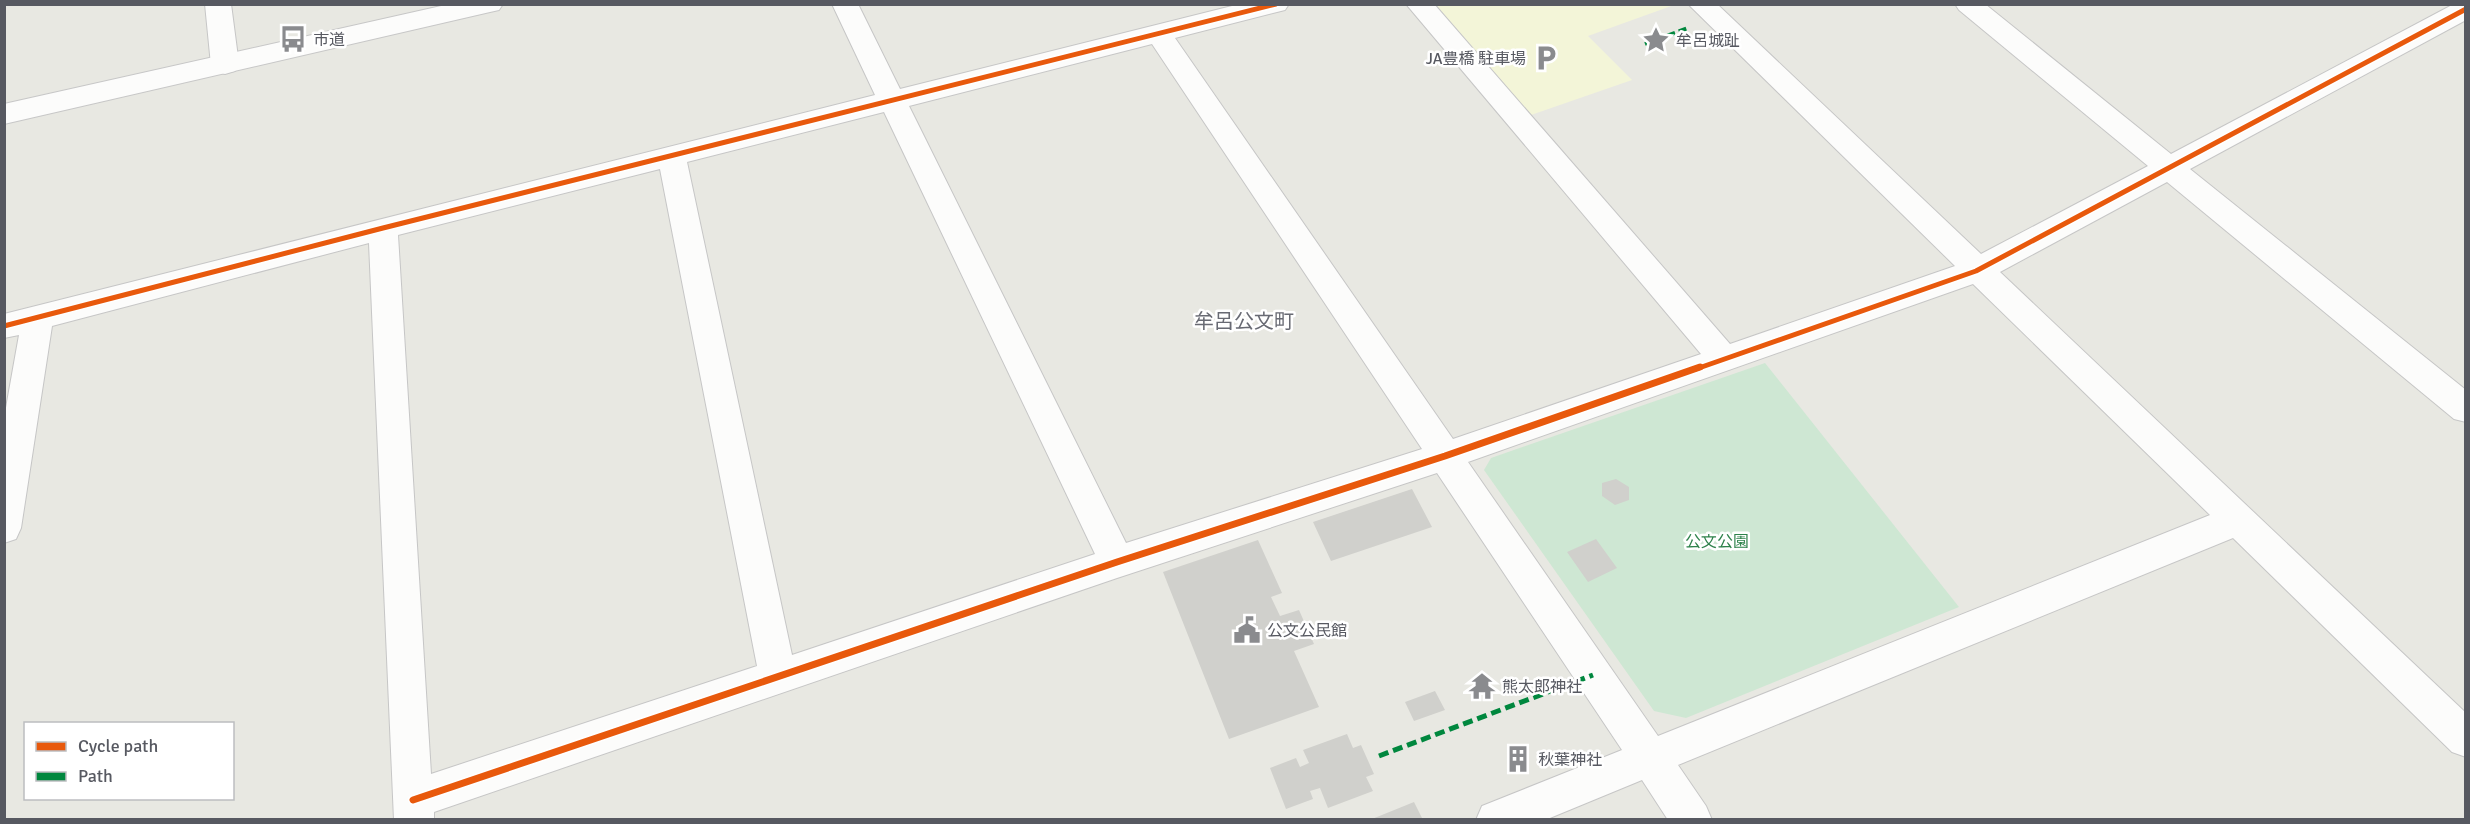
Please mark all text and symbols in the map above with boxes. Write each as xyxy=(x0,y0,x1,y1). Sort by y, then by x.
bus stop icon: 市道 xyxy=(278,24,308,54)
place icon: 牟呂城趾 xyxy=(1641,25,1671,55)
place label: 市道 xyxy=(313,30,345,50)
place label: 牟呂城趾 xyxy=(1676,31,1740,51)
parking icon: JA豊橋 駐車場 xyxy=(1531,43,1561,73)
place label: JA豊橋 駐車場 xyxy=(1426,49,1526,69)
district label: 牟呂公文町 xyxy=(1194,309,1294,334)
park label: 公文公園 xyxy=(1685,532,1749,552)
public building icon: 公文公民館 xyxy=(1232,615,1262,645)
place label: 公文公民館 xyxy=(1267,621,1347,641)
temple icon: 熊太郎神社 xyxy=(1467,671,1497,701)
place label: 熊太郎神社 xyxy=(1502,677,1582,697)
legend xyxy=(24,722,234,800)
text: Cycle path xyxy=(78,735,158,757)
building icon: 秋葉神社 xyxy=(1503,744,1533,774)
place label: 秋葉神社 xyxy=(1538,750,1602,770)
text: Path xyxy=(78,765,113,787)

